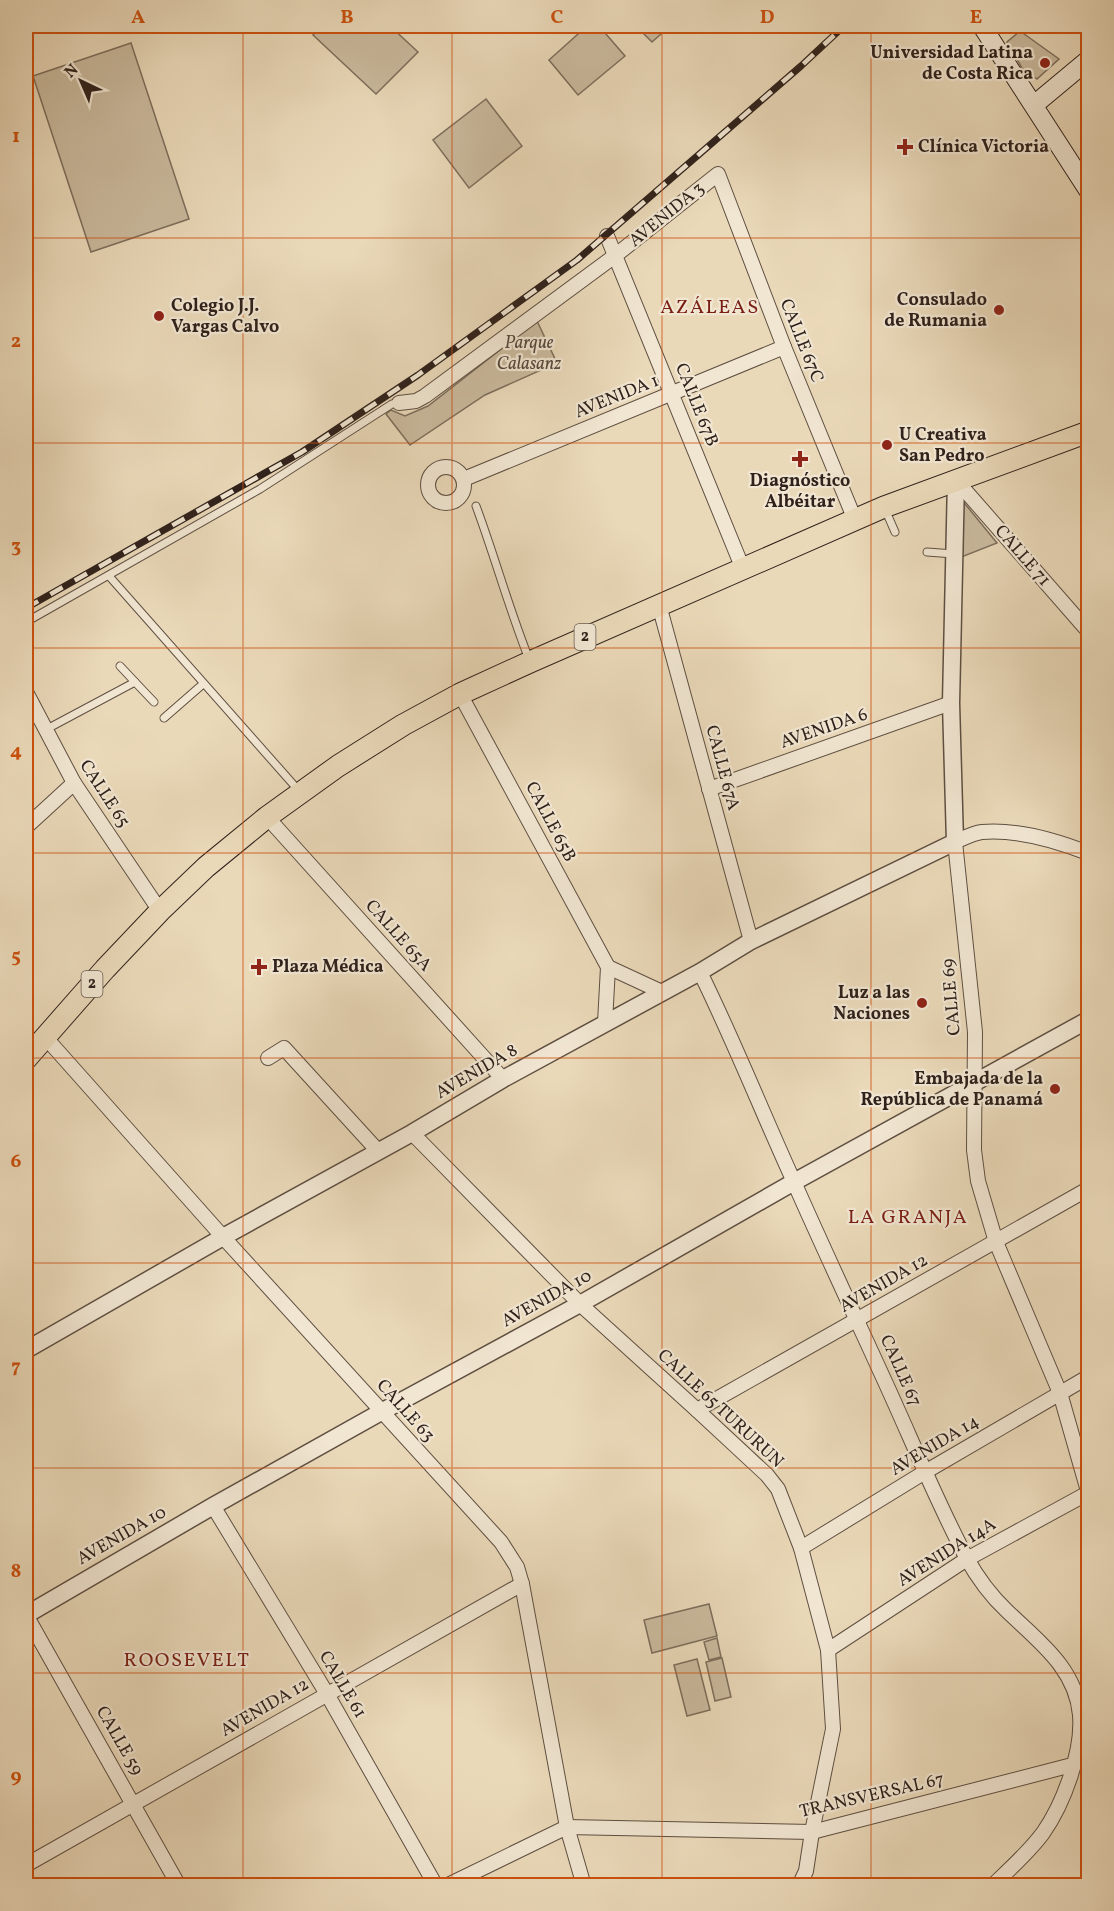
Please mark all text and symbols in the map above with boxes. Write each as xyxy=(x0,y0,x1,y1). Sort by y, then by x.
text: A xyxy=(131,4,145,32)
text: B xyxy=(340,4,354,32)
text: C xyxy=(551,4,564,32)
text: D xyxy=(760,4,774,32)
text: E xyxy=(970,4,982,32)
place label: Universidad Latina de Costa Rica xyxy=(870,41,1033,87)
north arrow xyxy=(51,51,111,111)
marker: Universidad Latina de Costa Rica xyxy=(1038,56,1052,70)
text: N xyxy=(60,59,84,84)
text: 1 xyxy=(12,123,20,151)
place label: Clínica Victoria xyxy=(918,135,1049,160)
marker: Clínica Victoria xyxy=(896,138,914,156)
street label: AVENIDA 3 xyxy=(624,177,710,253)
place label: Consulado de Rumania xyxy=(884,288,987,334)
place label: Colegio J.J. Vargas Calvo xyxy=(171,294,279,340)
district label: AZÁLEAS xyxy=(660,294,760,322)
street label: CALLE 67C xyxy=(773,295,829,387)
marker: Consulado de Rumania xyxy=(992,303,1006,317)
marker: Colegio J.J. Vargas Calvo xyxy=(152,309,166,323)
text: 2 xyxy=(11,328,21,356)
park label: Parque Calasanz xyxy=(497,331,561,377)
street label: CALLE 67B xyxy=(668,360,724,450)
street label: AVENIDA 1 xyxy=(571,369,663,425)
place label: U Creativa San Pedro xyxy=(899,423,987,469)
marker: U Creativa San Pedro xyxy=(880,438,894,452)
marker: Diagnóstico Albéitar xyxy=(791,450,809,468)
place label: Diagnóstico Albéitar xyxy=(750,469,850,515)
street label: CALLE 71 xyxy=(988,520,1056,592)
text: 3 xyxy=(11,533,21,561)
road number: 2 xyxy=(574,624,596,650)
street label: AVENIDA 6 xyxy=(777,702,871,756)
street label: CALLE 67A xyxy=(699,723,745,814)
text: 4 xyxy=(10,738,22,766)
street label: CALLE 65 xyxy=(73,755,135,833)
street label: CALLE 65B xyxy=(518,777,582,867)
street label: CALLE 65A xyxy=(359,895,437,978)
text: 5 xyxy=(11,943,21,971)
place label: Plaza Médica xyxy=(272,955,384,980)
marker: Plaza Médica xyxy=(250,958,268,976)
street label: CALLE 69 xyxy=(936,958,968,1036)
road number: 2 xyxy=(82,971,103,997)
place label: Luz a las Naciones xyxy=(833,981,910,1027)
marker: Luz a las Naciones xyxy=(915,996,929,1010)
street label: AVENIDA 8 xyxy=(431,1038,523,1106)
place label: Embajada de la República de Panamá xyxy=(860,1067,1043,1113)
marker: Embajada de la República de Panamá xyxy=(1048,1082,1062,1096)
text: 6 xyxy=(11,1148,22,1176)
district label: LA GRANJA xyxy=(848,1204,968,1232)
street label: AVENIDA 12 xyxy=(835,1249,933,1319)
street label: AVENIDA 10 xyxy=(497,1264,597,1334)
street label: CALLE 67 xyxy=(873,1331,927,1411)
street label: CALLE 65 TURURUN xyxy=(651,1344,789,1474)
text: 7 xyxy=(11,1353,21,1381)
street label: CALLE 63 xyxy=(370,1374,440,1448)
street label: AVENIDA 14 xyxy=(886,1410,984,1482)
street label: AVENIDA 10 xyxy=(73,1500,172,1572)
street label: AVENIDA 14A xyxy=(893,1512,1002,1593)
text: 8 xyxy=(11,1558,21,1586)
district label: ROOSEVELT xyxy=(124,1647,250,1675)
street label: CALLE 61 xyxy=(312,1647,372,1723)
street label: AVENIDA 12 xyxy=(216,1673,314,1743)
street label: CALLE 59 xyxy=(89,1702,149,1780)
text: 9 xyxy=(10,1763,22,1791)
street label: TRANSVERSAL 67 xyxy=(797,1767,947,1825)

